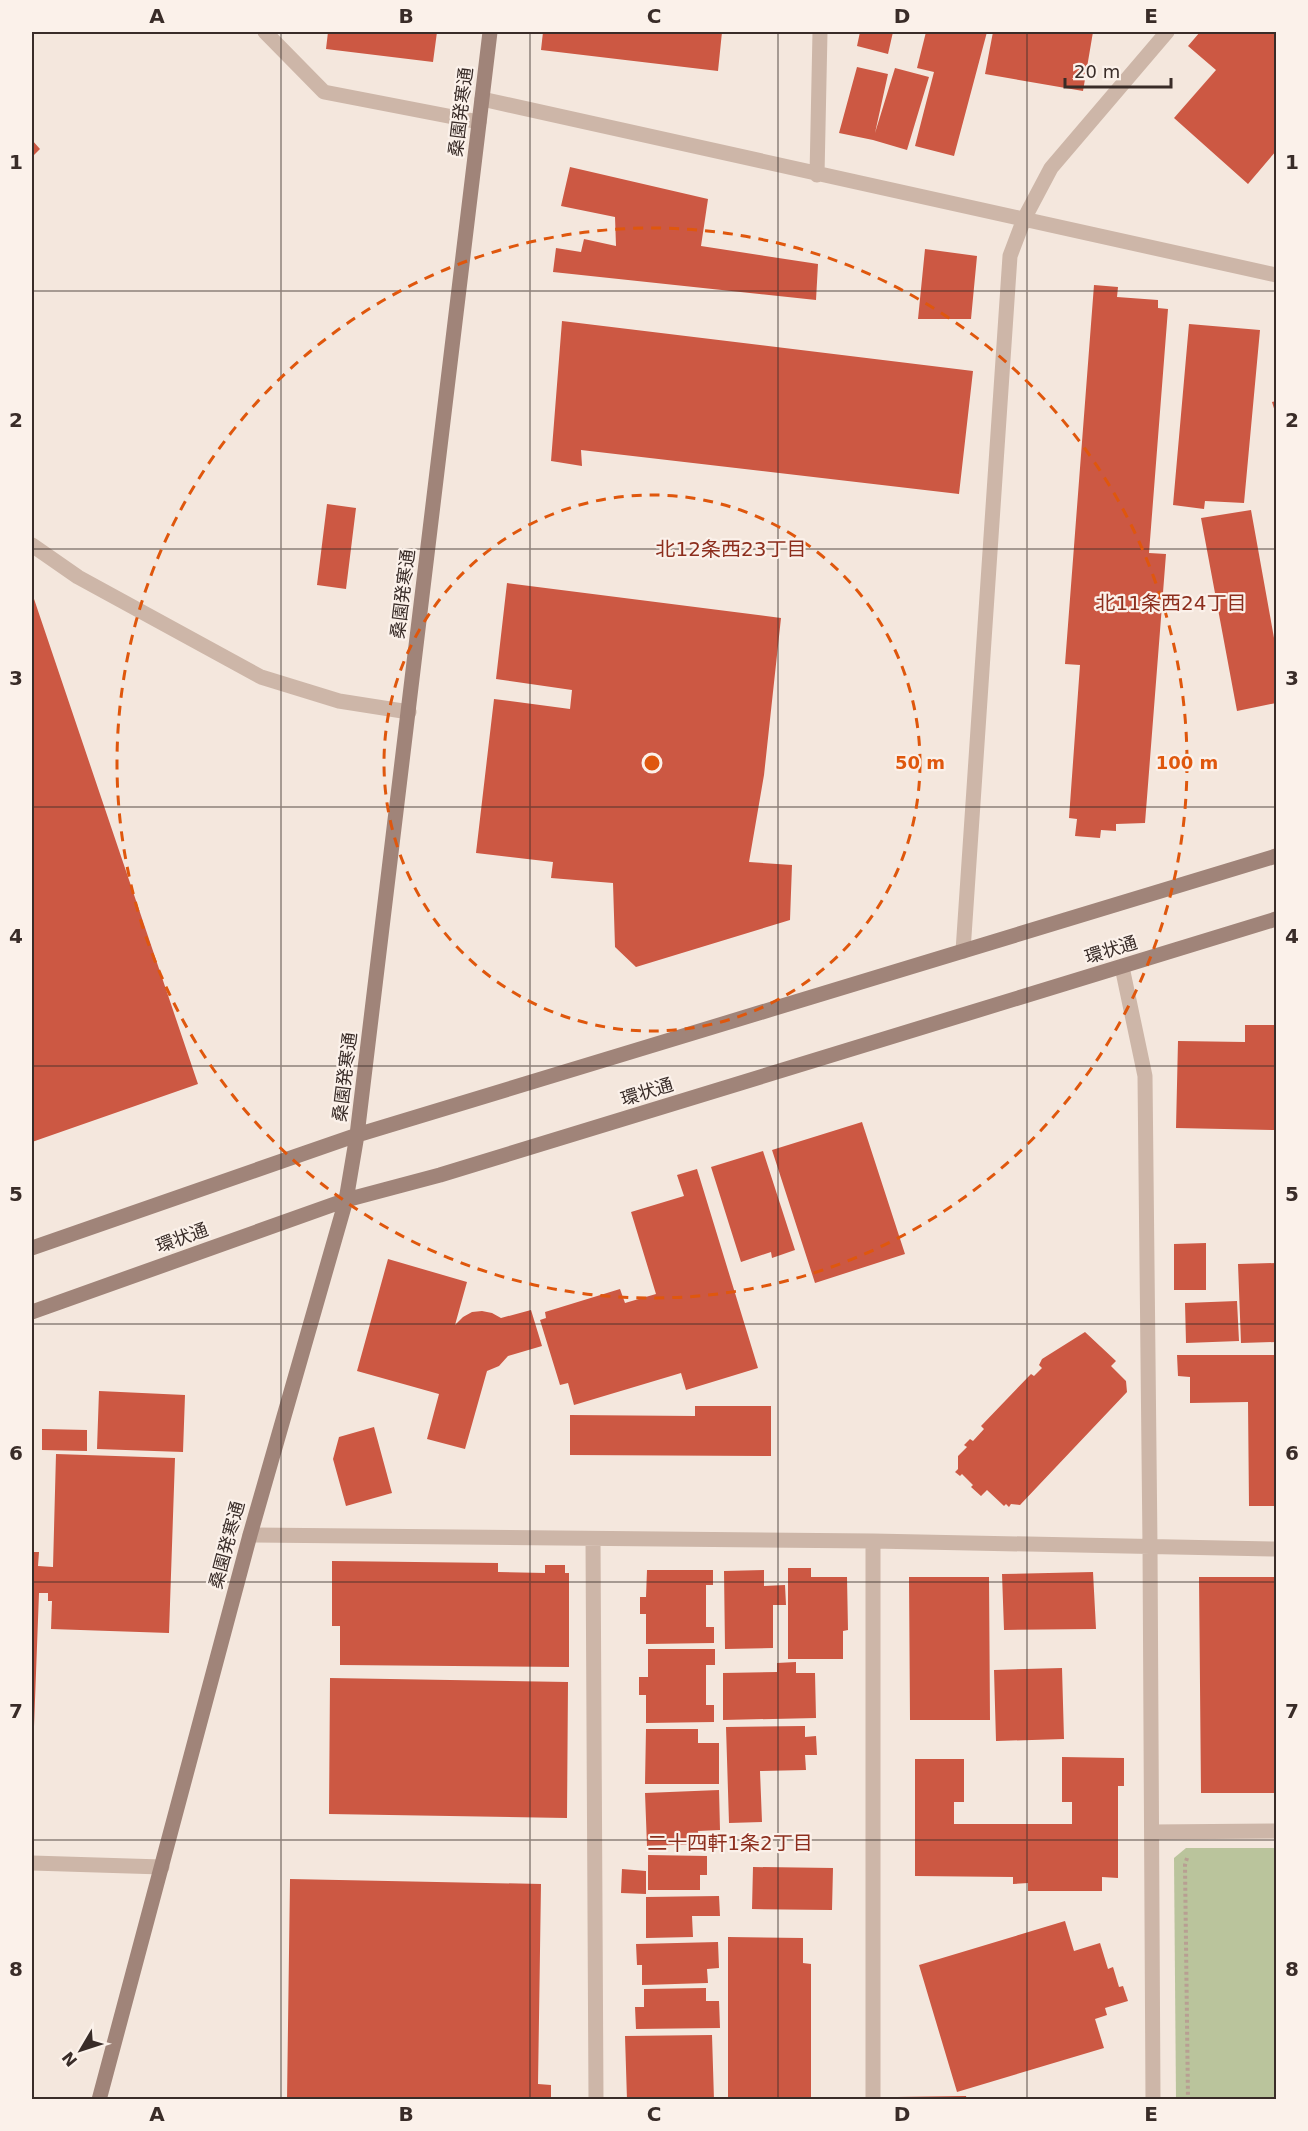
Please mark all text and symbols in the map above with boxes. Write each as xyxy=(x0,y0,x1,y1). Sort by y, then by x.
text: A xyxy=(149,4,165,28)
text: B xyxy=(398,4,414,28)
text: C xyxy=(647,4,661,28)
text: D xyxy=(894,4,910,28)
text: E xyxy=(1144,4,1158,28)
scale bar xyxy=(1065,51,1172,89)
text: 20 m xyxy=(1074,61,1120,82)
street label: 桑園発寒通 xyxy=(445,66,476,158)
text: 1 xyxy=(9,150,23,174)
text: 1 xyxy=(1285,150,1299,174)
text: 2 xyxy=(9,408,23,432)
text: 2 xyxy=(1285,408,1299,432)
district label: 北12条西23丁目 xyxy=(656,537,806,561)
street label: 桑園発寒通 xyxy=(387,548,418,640)
district label: 北11条西24丁目 xyxy=(1096,591,1246,615)
text: 3 xyxy=(9,666,23,690)
text: 3 xyxy=(1285,666,1299,690)
text: 50 m xyxy=(895,752,945,773)
text: 100 m xyxy=(1156,752,1218,773)
centre of rings xyxy=(642,753,662,773)
text: 4 xyxy=(9,924,23,948)
text: 4 xyxy=(1285,924,1299,948)
street label: 環状通 xyxy=(1082,932,1140,967)
street label: 桑園発寒通 xyxy=(329,1031,360,1123)
street label: 環状通 xyxy=(618,1074,676,1109)
text: 5 xyxy=(9,1182,23,1206)
text: 5 xyxy=(1285,1182,1299,1206)
street label: 環状通 xyxy=(153,1218,211,1257)
text: 6 xyxy=(9,1441,23,1465)
text: 6 xyxy=(1285,1441,1299,1465)
street label: 桑園発寒通 xyxy=(205,1499,248,1591)
text: 7 xyxy=(9,1699,23,1723)
text: 7 xyxy=(1285,1699,1299,1723)
district label: 二十四軒1条2丁目 xyxy=(647,1831,813,1855)
text: 8 xyxy=(9,1957,23,1981)
text: 8 xyxy=(1285,1957,1299,1981)
north arrow xyxy=(51,2020,111,2080)
text: N xyxy=(58,2048,81,2070)
text: A xyxy=(149,2102,165,2126)
text: B xyxy=(398,2102,414,2126)
text: C xyxy=(647,2102,661,2126)
text: D xyxy=(894,2102,910,2126)
text: E xyxy=(1144,2102,1158,2126)

